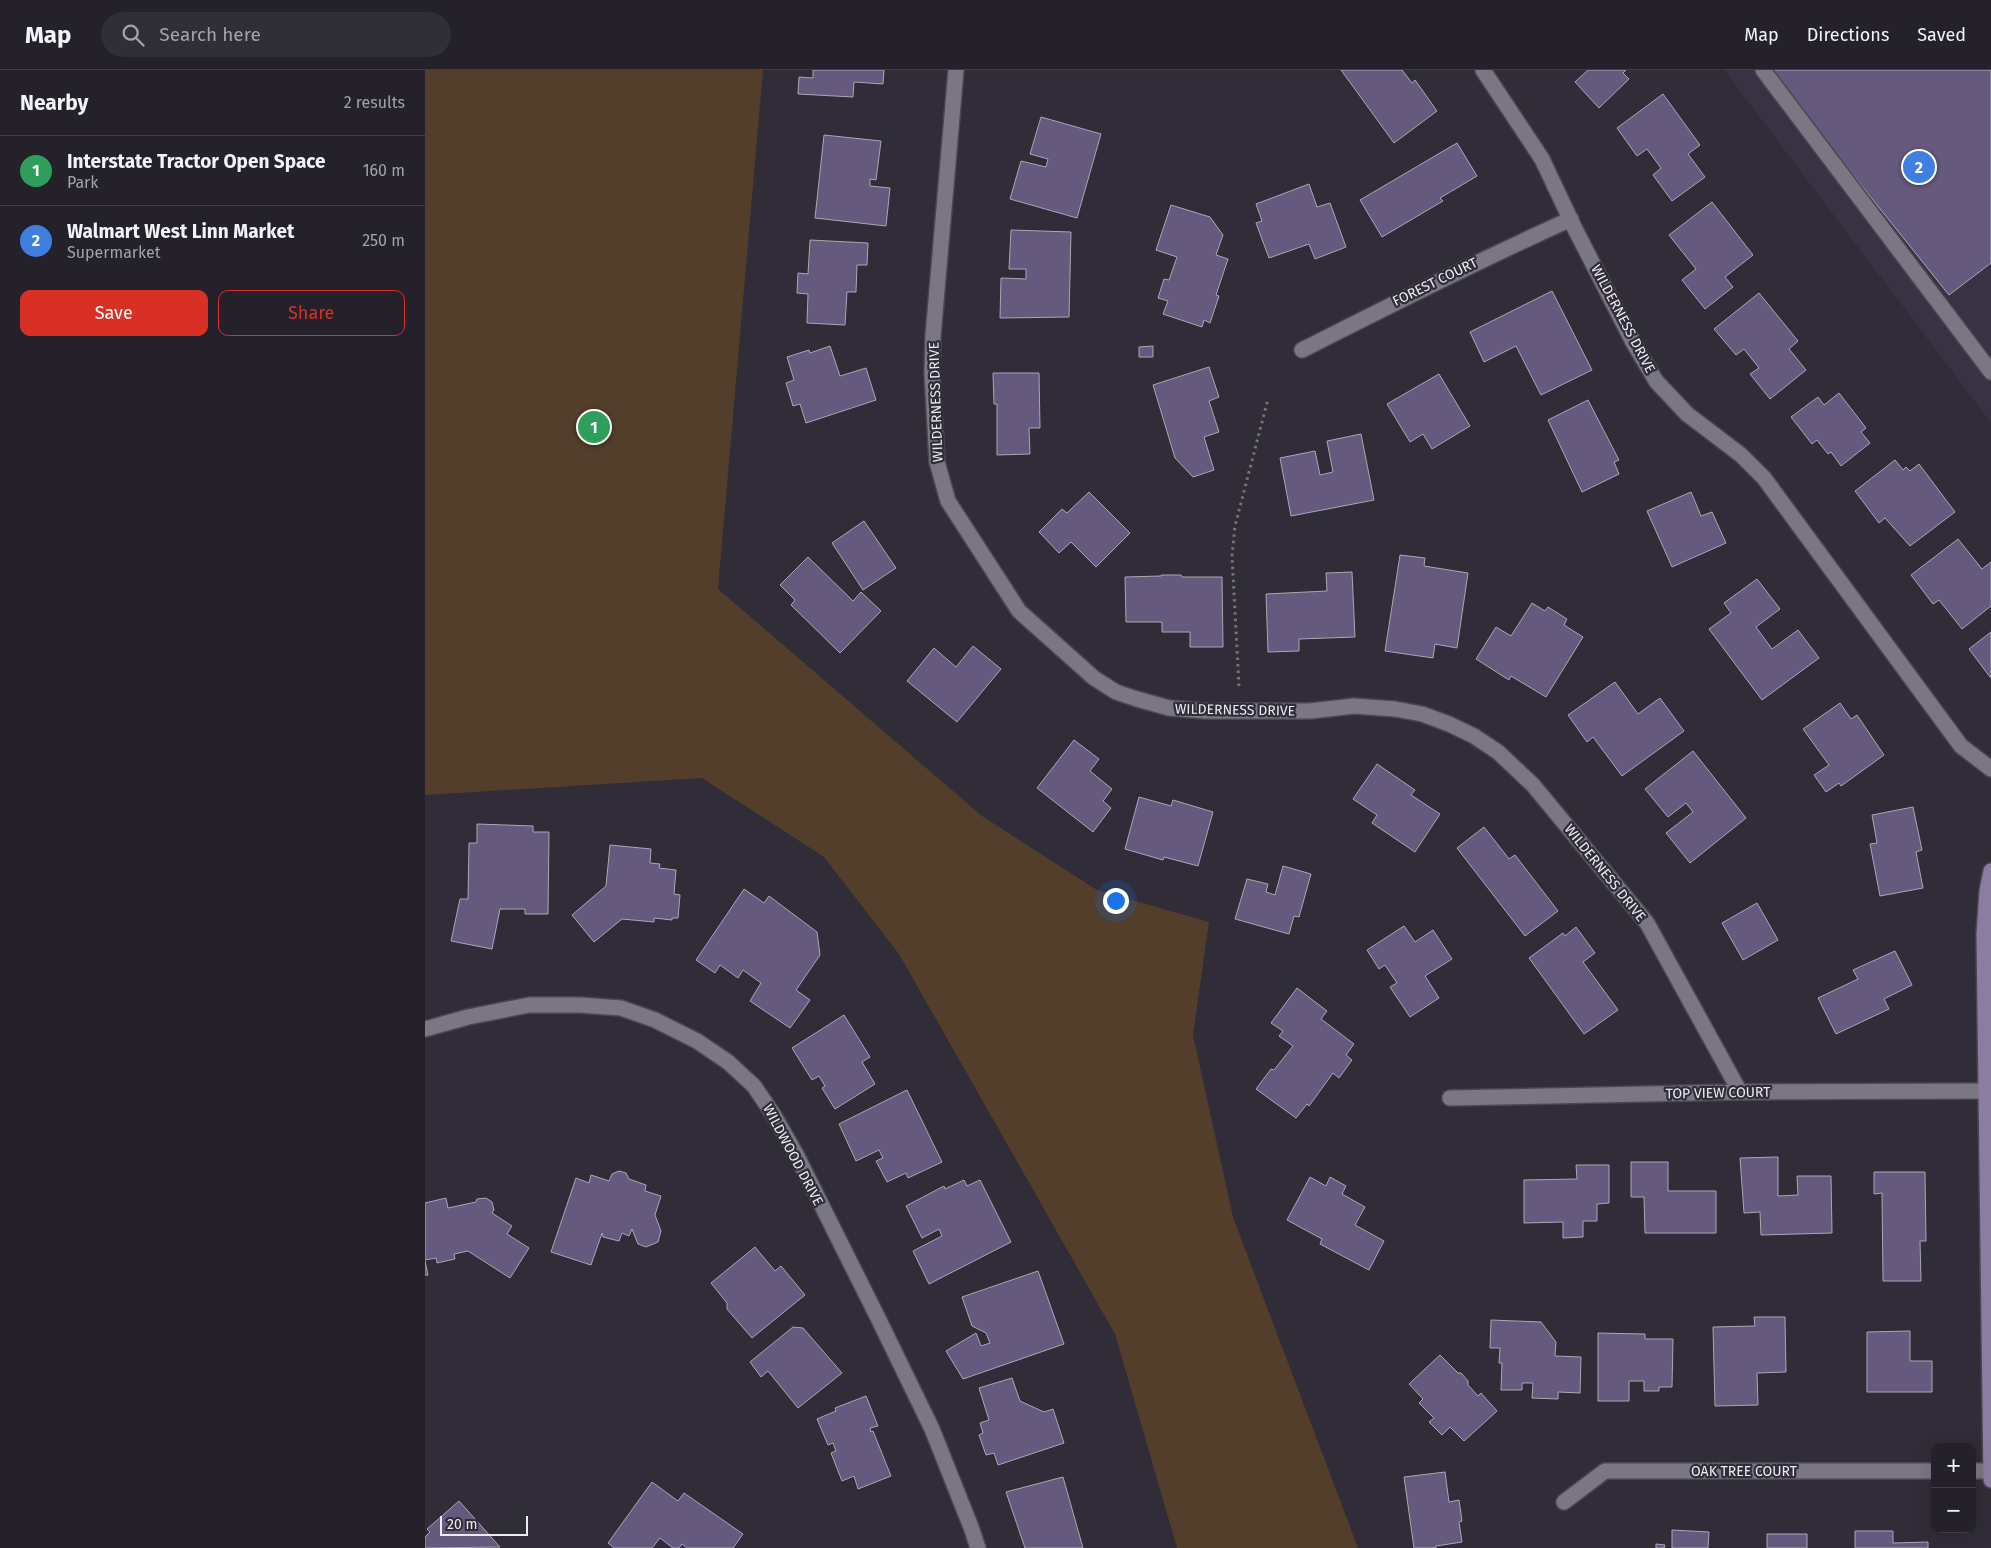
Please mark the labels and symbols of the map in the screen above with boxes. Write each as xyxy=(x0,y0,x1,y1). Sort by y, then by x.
pin: 2 xyxy=(1903,148,1935,186)
street label: FOREST COURT xyxy=(1390,254,1481,310)
street label: WILDERNESS DRIVE xyxy=(1587,262,1659,376)
street label: WILDERNESS DRIVE xyxy=(925,342,947,462)
pin: 1 xyxy=(578,408,610,446)
street label: WILDERNESS DRIVE xyxy=(1175,700,1295,720)
street label: WILDERNESS DRIVE xyxy=(1561,821,1649,925)
your location xyxy=(1103,888,1129,914)
street label: TOP VIEW COURT xyxy=(1665,1084,1771,1102)
street label: WILDWOOD DRIVE xyxy=(759,1101,827,1209)
street label: OAK TREE COURT xyxy=(1691,1463,1798,1480)
scale bar xyxy=(440,1513,527,1536)

